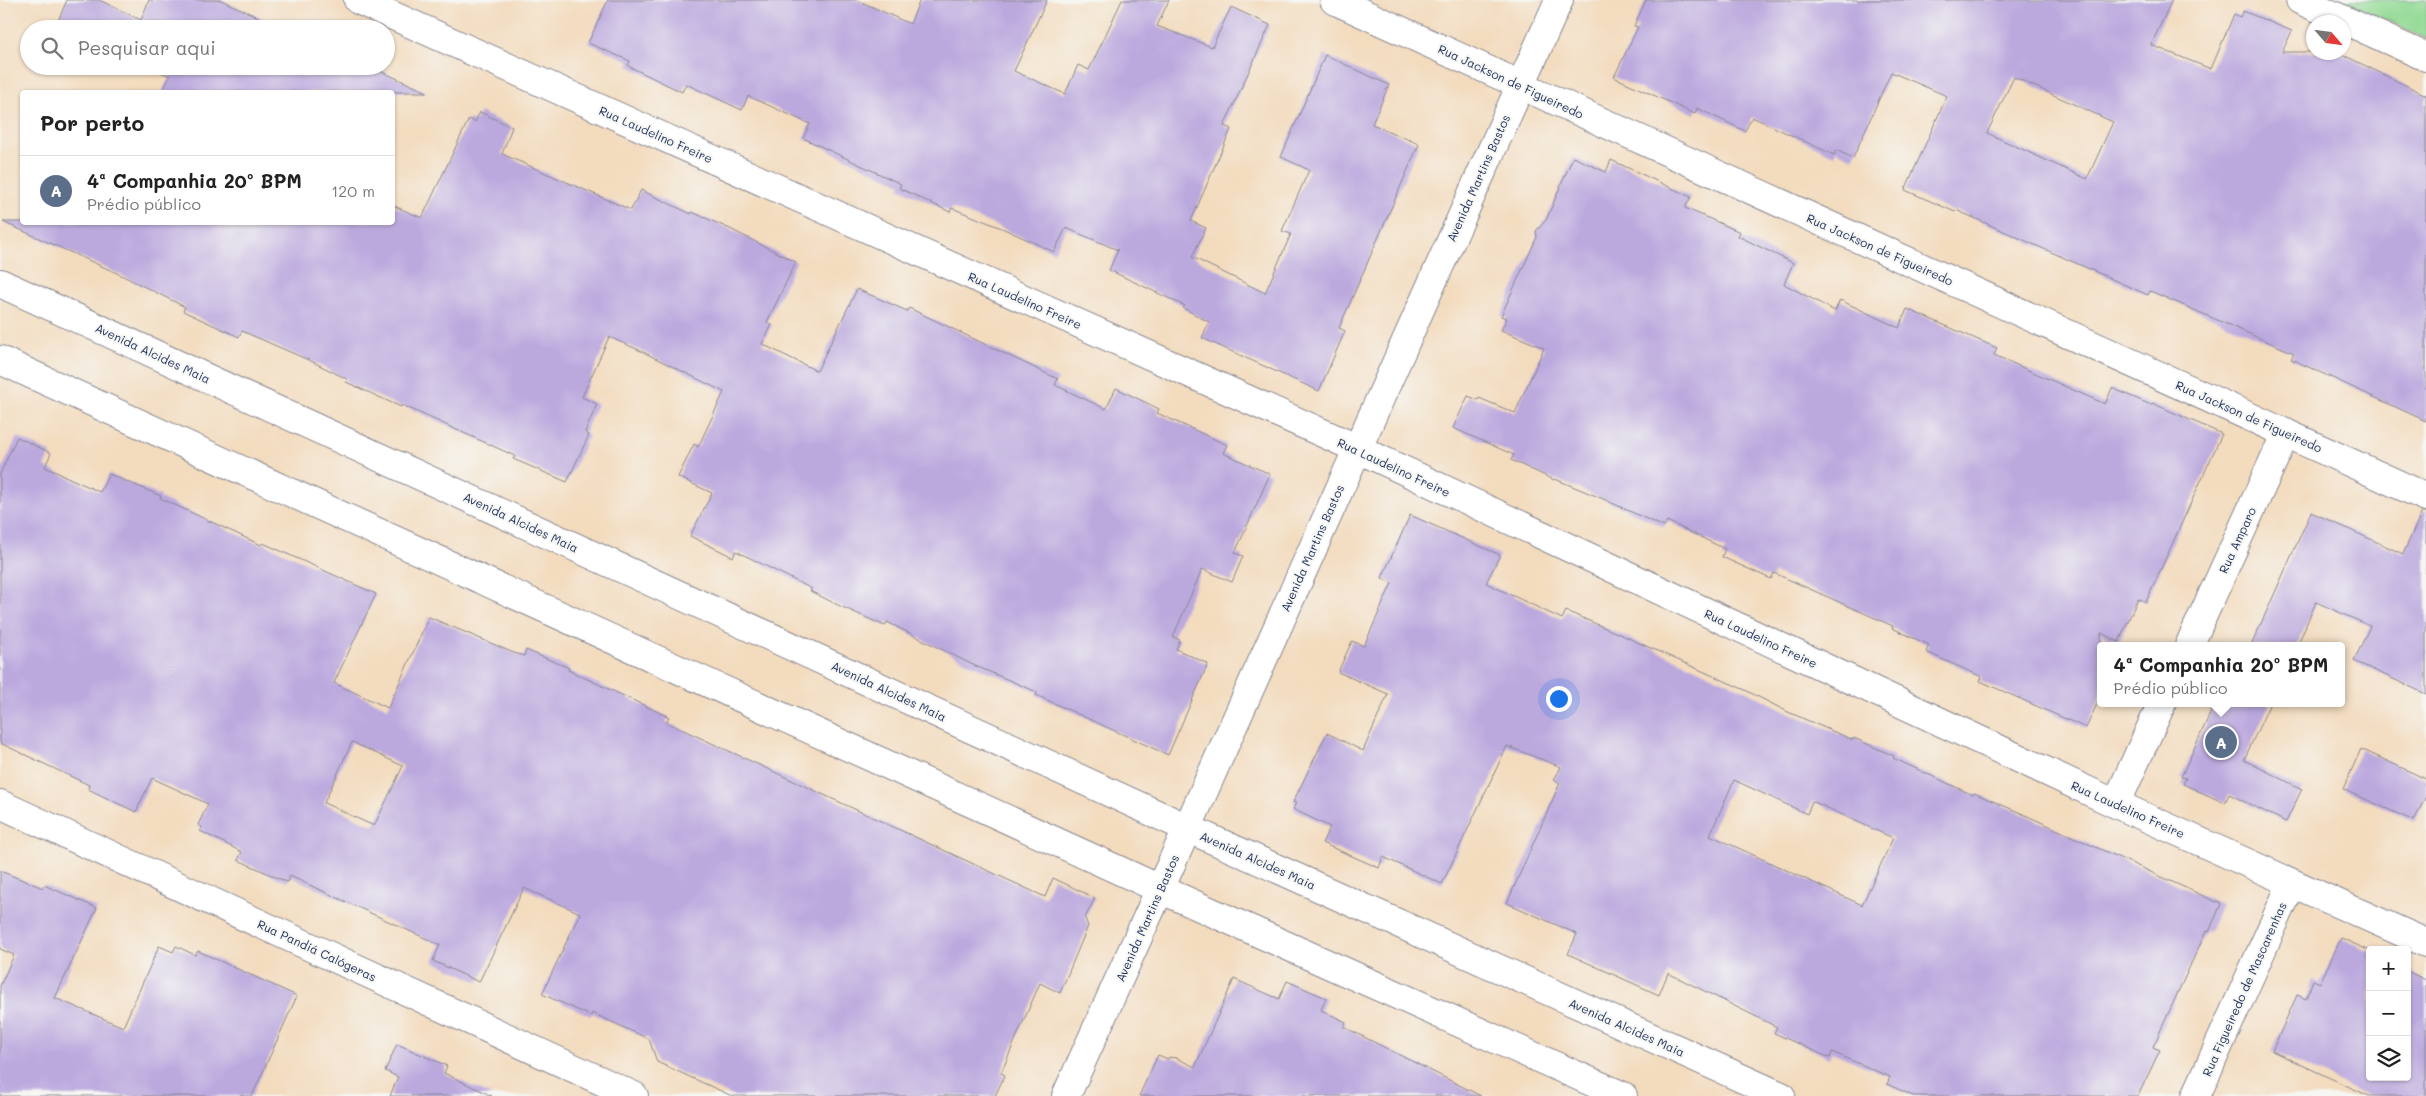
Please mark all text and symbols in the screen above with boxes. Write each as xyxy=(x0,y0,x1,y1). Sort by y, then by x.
north arrow xyxy=(2306,15,2351,60)
search box xyxy=(20,20,395,75)
icon: search xyxy=(38,34,66,62)
text: Pesquisar aqui xyxy=(78,35,216,60)
street label: Rua Jackson de Figueiredo xyxy=(1436,40,1586,122)
street label: Rua Laudelino Freire xyxy=(597,102,715,166)
text: Por perto xyxy=(40,109,144,136)
street label: Avenida Martins Bastos xyxy=(1443,112,1513,244)
text: 4ª Companhia 20º BPM xyxy=(87,168,302,193)
text: A xyxy=(50,180,62,201)
text: 120 m xyxy=(331,180,375,201)
text: Prédio público xyxy=(87,193,201,214)
street label: Rua Jackson de Figueiredo xyxy=(1804,209,1956,289)
street label: Rua Laudelino Freire xyxy=(966,268,1084,332)
street label: Avenida Alcides Maia xyxy=(93,319,213,387)
street label: Rua Jackson de Figueiredo xyxy=(2173,376,2325,456)
street label: Rua Laudelino Freire xyxy=(1335,434,1453,500)
street label: Avenida Martins Bastos xyxy=(1277,482,1347,614)
street label: Avenida Alcides Maia xyxy=(461,488,581,556)
street label: Rua Amparo xyxy=(2215,504,2259,576)
street label: Rua Laudelino Freire xyxy=(1702,605,1820,671)
popup xyxy=(2097,642,2345,707)
text: 4ª Companhia 20º BPM xyxy=(2114,652,2328,677)
street label: Avenida Alcides Maia xyxy=(829,657,949,725)
text: Prédio público xyxy=(2114,677,2228,698)
your location xyxy=(1546,686,1572,712)
pin: A xyxy=(2205,723,2237,761)
street label: Rua Laudelino Freire xyxy=(2069,777,2187,841)
street label: Avenida Alcides Maia xyxy=(1198,827,1318,893)
street label: Avenida Martins Bastos xyxy=(1112,852,1182,984)
street label: Rua Figueiredo de Mascarenhas xyxy=(2198,899,2290,1079)
street label: Rua Pandiá Calógeras xyxy=(255,915,379,985)
map controls xyxy=(2366,946,2411,1081)
button: + xyxy=(2366,946,2411,991)
button: − xyxy=(2366,991,2411,1036)
street label: Avenida Alcides Maia xyxy=(1567,994,1687,1060)
button: layers xyxy=(2366,1036,2411,1081)

